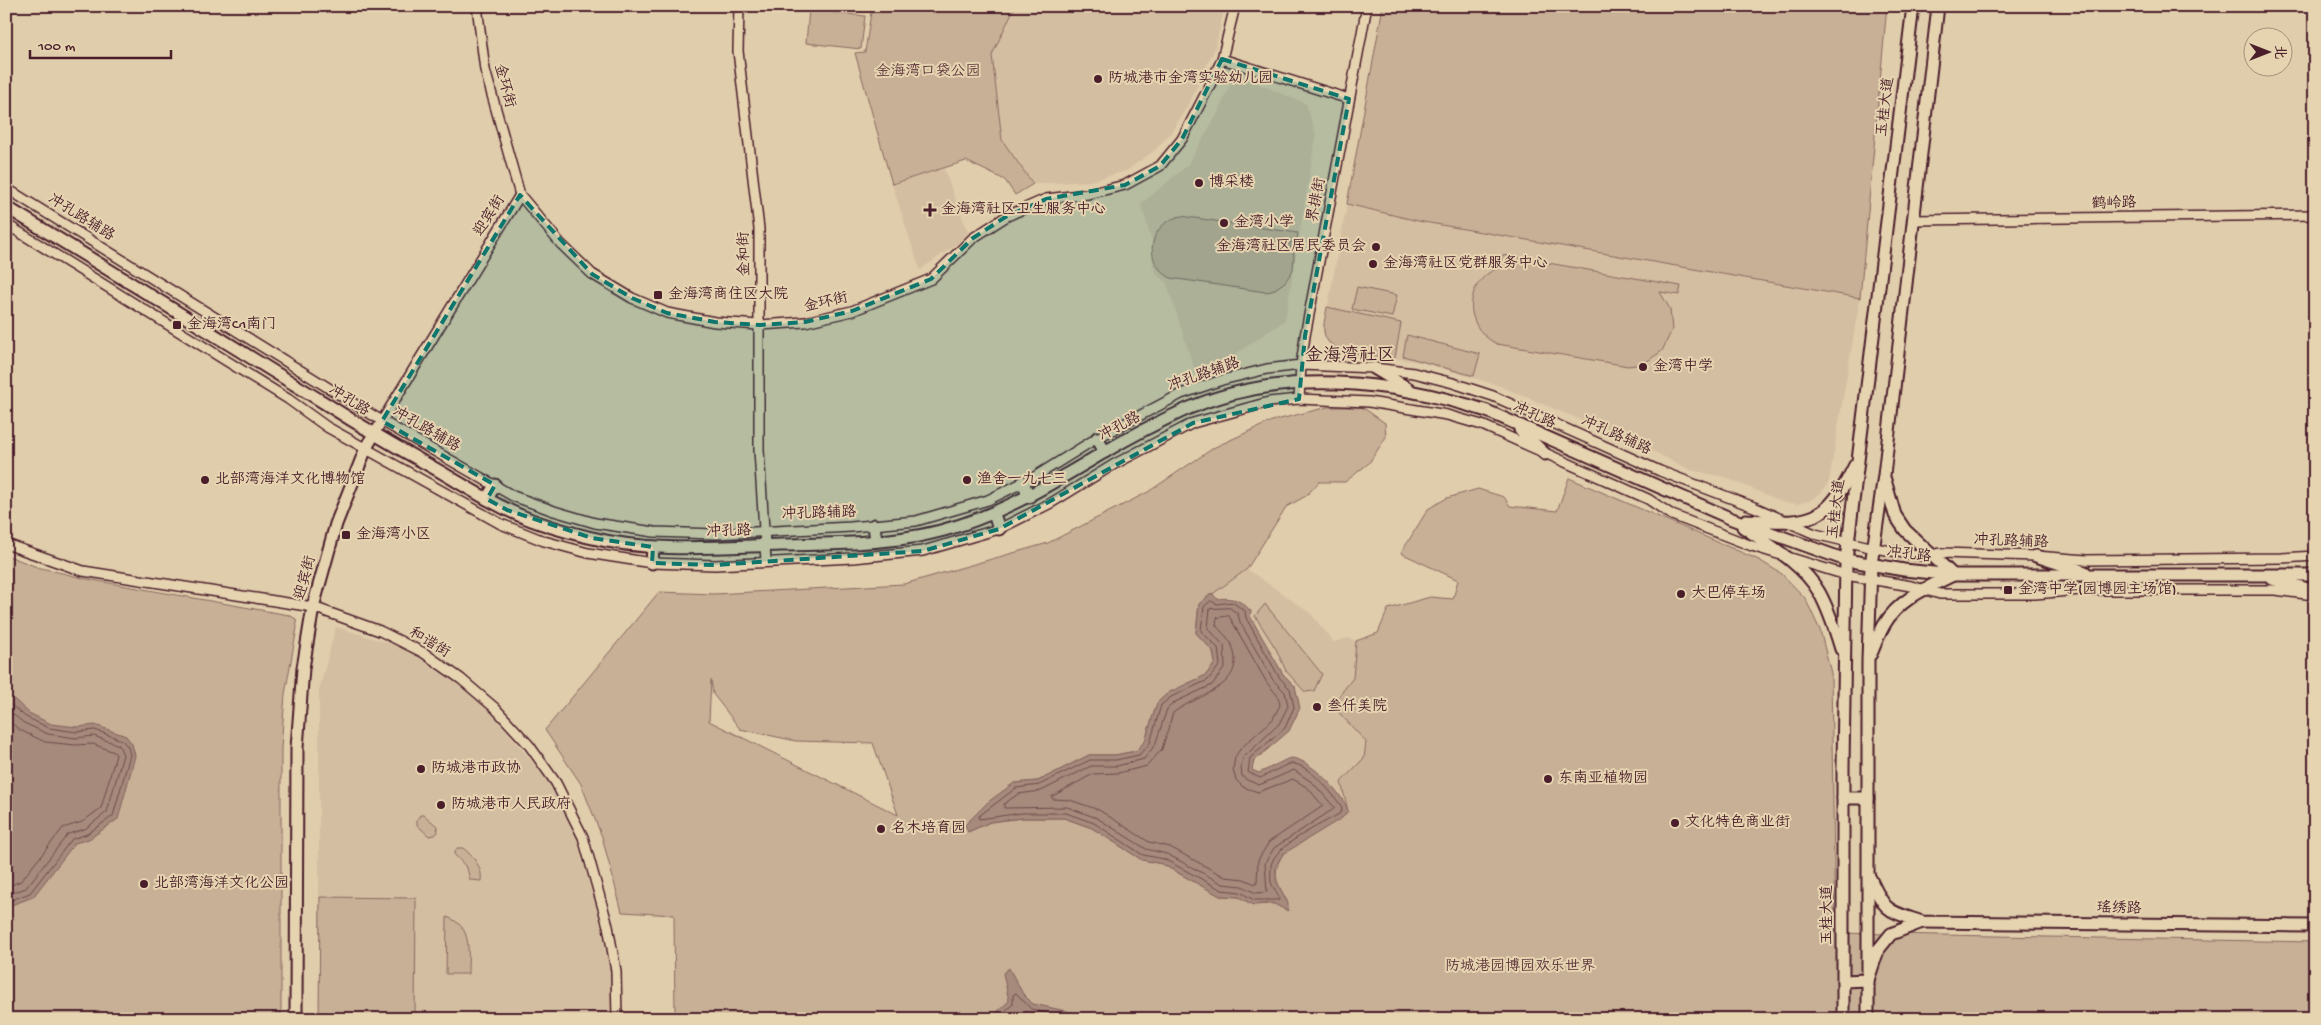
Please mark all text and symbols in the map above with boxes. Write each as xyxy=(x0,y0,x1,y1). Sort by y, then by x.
scale bar xyxy=(30,28,171,60)
north arrow xyxy=(2244,28,2294,78)
text: 100 m xyxy=(37,38,76,56)
text: 北 xyxy=(2270,45,2287,59)
street label: 金环街 xyxy=(489,62,519,110)
park label: 金海湾口袋公园 xyxy=(875,62,981,81)
place label: 防城港市金湾实验幼儿园 xyxy=(1108,70,1273,88)
marker: 防城港市金湾实验幼儿园 xyxy=(1092,73,1104,85)
street label: 玉桂大道 xyxy=(1872,76,1899,138)
place label: 博采楼 xyxy=(1209,173,1254,192)
street label: 界排街 xyxy=(1304,176,1330,224)
marker: 博采楼 xyxy=(1193,177,1205,189)
street label: 冲孔路辅路 xyxy=(44,190,118,246)
street label: 迎宾街 xyxy=(470,192,510,240)
street label: 鹤岭路 xyxy=(2091,194,2137,213)
place label: 金海湾社区卫生服务中心 xyxy=(941,201,1106,219)
marker: 金海湾社区卫生服务中心 xyxy=(923,203,937,217)
place label: 金湾小学 xyxy=(1234,213,1294,232)
marker: 金湾小学 xyxy=(1218,217,1230,229)
street label: 金和街 xyxy=(736,231,754,277)
place label: 金海湾社区居民委员会 xyxy=(1216,238,1366,256)
marker: 金海湾社区居民委员会 xyxy=(1370,241,1382,253)
place label: 金海湾社区党群服务中心 xyxy=(1383,255,1548,273)
marker: 金海湾社区党群服务中心 xyxy=(1367,258,1379,270)
place label: 金海湾商住区大院 xyxy=(668,285,788,304)
marker: 金海湾商住区大院 xyxy=(652,289,664,301)
street label: 金环街 xyxy=(802,289,850,317)
place label: 金海湾C1南门 xyxy=(187,315,276,334)
marker: 金海湾C1南门 xyxy=(171,319,183,331)
district label: 金海湾社区 xyxy=(1305,345,1395,367)
street label: 冲孔路辅路 xyxy=(1166,354,1242,396)
place label: 金湾中学 xyxy=(1653,357,1713,376)
marker: 金湾中学 xyxy=(1637,361,1649,373)
street label: 冲孔路 xyxy=(325,381,373,421)
street label: 冲孔路 xyxy=(1510,399,1558,433)
street label: 冲孔路辅路 xyxy=(389,403,463,457)
street label: 冲孔路 xyxy=(1096,408,1144,446)
street label: 冲孔路辅路 xyxy=(1578,413,1654,459)
place label: 北部湾海洋文化博物馆 xyxy=(215,470,365,489)
place label: 渔舍一九七三 xyxy=(977,471,1067,489)
marker: 北部湾海洋文化博物馆 xyxy=(199,474,211,486)
marker: 渔舍一九七三 xyxy=(961,474,973,486)
street label: 玉桂大道 xyxy=(1823,478,1850,540)
street label: 冲孔路辅路 xyxy=(781,504,857,524)
street label: 冲孔路 xyxy=(706,522,752,542)
place label: 金海湾小区 xyxy=(356,526,431,544)
marker: 金海湾小区 xyxy=(340,529,352,541)
street label: 冲孔路辅路 xyxy=(1973,532,2049,552)
street label: 冲孔路 xyxy=(1886,543,1932,567)
street label: 迎宾街 xyxy=(291,554,321,602)
place label: 金湾中学(园博园主场馆) xyxy=(2018,580,2177,599)
marker: 金湾中学(园博园主场馆) xyxy=(2002,584,2014,596)
place label: 大巴停车场 xyxy=(1691,585,1766,603)
marker: 大巴停车场 xyxy=(1675,588,1687,600)
street label: 和谐街 xyxy=(405,624,453,662)
place label: 叁仟美院 xyxy=(1327,697,1387,716)
marker: 叁仟美院 xyxy=(1311,701,1323,713)
place label: 防城港市政协 xyxy=(431,759,521,778)
marker: 防城港市政协 xyxy=(415,763,427,775)
place label: 东南亚植物园 xyxy=(1558,769,1648,788)
marker: 东南亚植物园 xyxy=(1542,773,1554,785)
place label: 防城港市人民政府 xyxy=(451,796,571,814)
marker: 防城港市人民政府 xyxy=(435,799,447,811)
place label: 文化特色商业街 xyxy=(1685,813,1790,832)
marker: 文化特色商业街 xyxy=(1669,817,1681,829)
place label: 名木培育园 xyxy=(891,820,966,838)
marker: 名木培育园 xyxy=(875,823,887,835)
place label: 北部湾海洋文化公园 xyxy=(154,875,289,893)
marker: 北部湾海洋文化公园 xyxy=(138,878,150,890)
street label: 玉桂大道 xyxy=(1818,885,1837,945)
street label: 瑶绣路 xyxy=(2096,900,2142,918)
park label: 防城港园博园欢乐世界 xyxy=(1445,957,1595,976)

